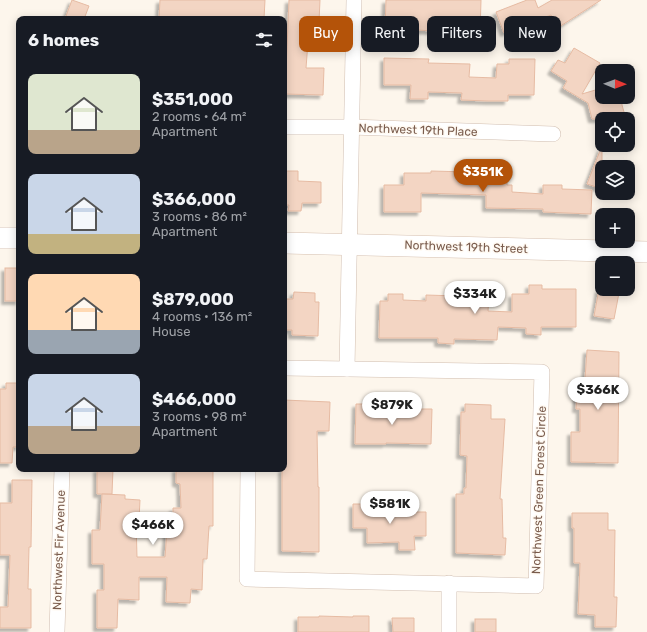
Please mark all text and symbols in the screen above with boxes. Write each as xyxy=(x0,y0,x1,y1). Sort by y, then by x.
chip: Buy xyxy=(299,16,353,52)
chip: Rent xyxy=(361,16,419,52)
chip: Filters xyxy=(427,16,496,52)
chip: New xyxy=(504,16,561,52)
icon: filters xyxy=(253,29,275,51)
text: 6 homes xyxy=(28,30,99,50)
north arrow xyxy=(595,64,635,104)
map controls xyxy=(595,64,635,296)
text: $351,000 xyxy=(152,89,233,109)
icon: home xyxy=(60,90,108,138)
text: 2 rooms · 64 m² xyxy=(152,109,247,124)
button: locate xyxy=(595,112,635,152)
street label: Northwest 19th Place xyxy=(358,121,478,139)
text: Apartment xyxy=(152,124,217,139)
pin: $351K xyxy=(455,159,511,193)
button: layers xyxy=(595,160,635,200)
text: $351K xyxy=(463,164,503,179)
text: $366,000 xyxy=(152,189,236,209)
icon: home xyxy=(60,190,108,238)
button: + xyxy=(595,208,635,248)
text: 3 rooms · 86 m² xyxy=(152,209,247,224)
text: Apartment xyxy=(152,224,217,239)
street label: Northwest 19th Street xyxy=(404,238,528,256)
button: − xyxy=(595,256,635,296)
pin: $334K xyxy=(447,281,503,315)
text: $334K xyxy=(453,286,497,301)
text: $879,000 xyxy=(152,289,234,309)
icon: home xyxy=(60,290,108,338)
text: 4 rooms · 136 m² xyxy=(152,309,252,324)
text: House xyxy=(152,324,190,339)
pin: $366K xyxy=(570,377,626,411)
text: $366K xyxy=(577,382,619,397)
text: $466,000 xyxy=(152,389,236,409)
icon: home xyxy=(60,390,108,438)
pin: $879K xyxy=(364,392,420,426)
text: $879K xyxy=(371,397,413,412)
street label: Northwest Green Forest Circle xyxy=(529,405,549,574)
text: 3 rooms · 98 m² xyxy=(152,409,247,424)
text: Apartment xyxy=(152,424,217,439)
street label: Northwest Fir Avenue xyxy=(50,489,68,610)
pin: $581K xyxy=(362,491,418,525)
text: $581K xyxy=(370,496,410,511)
pin: $466K xyxy=(125,512,181,546)
text: $466K xyxy=(131,517,175,532)

